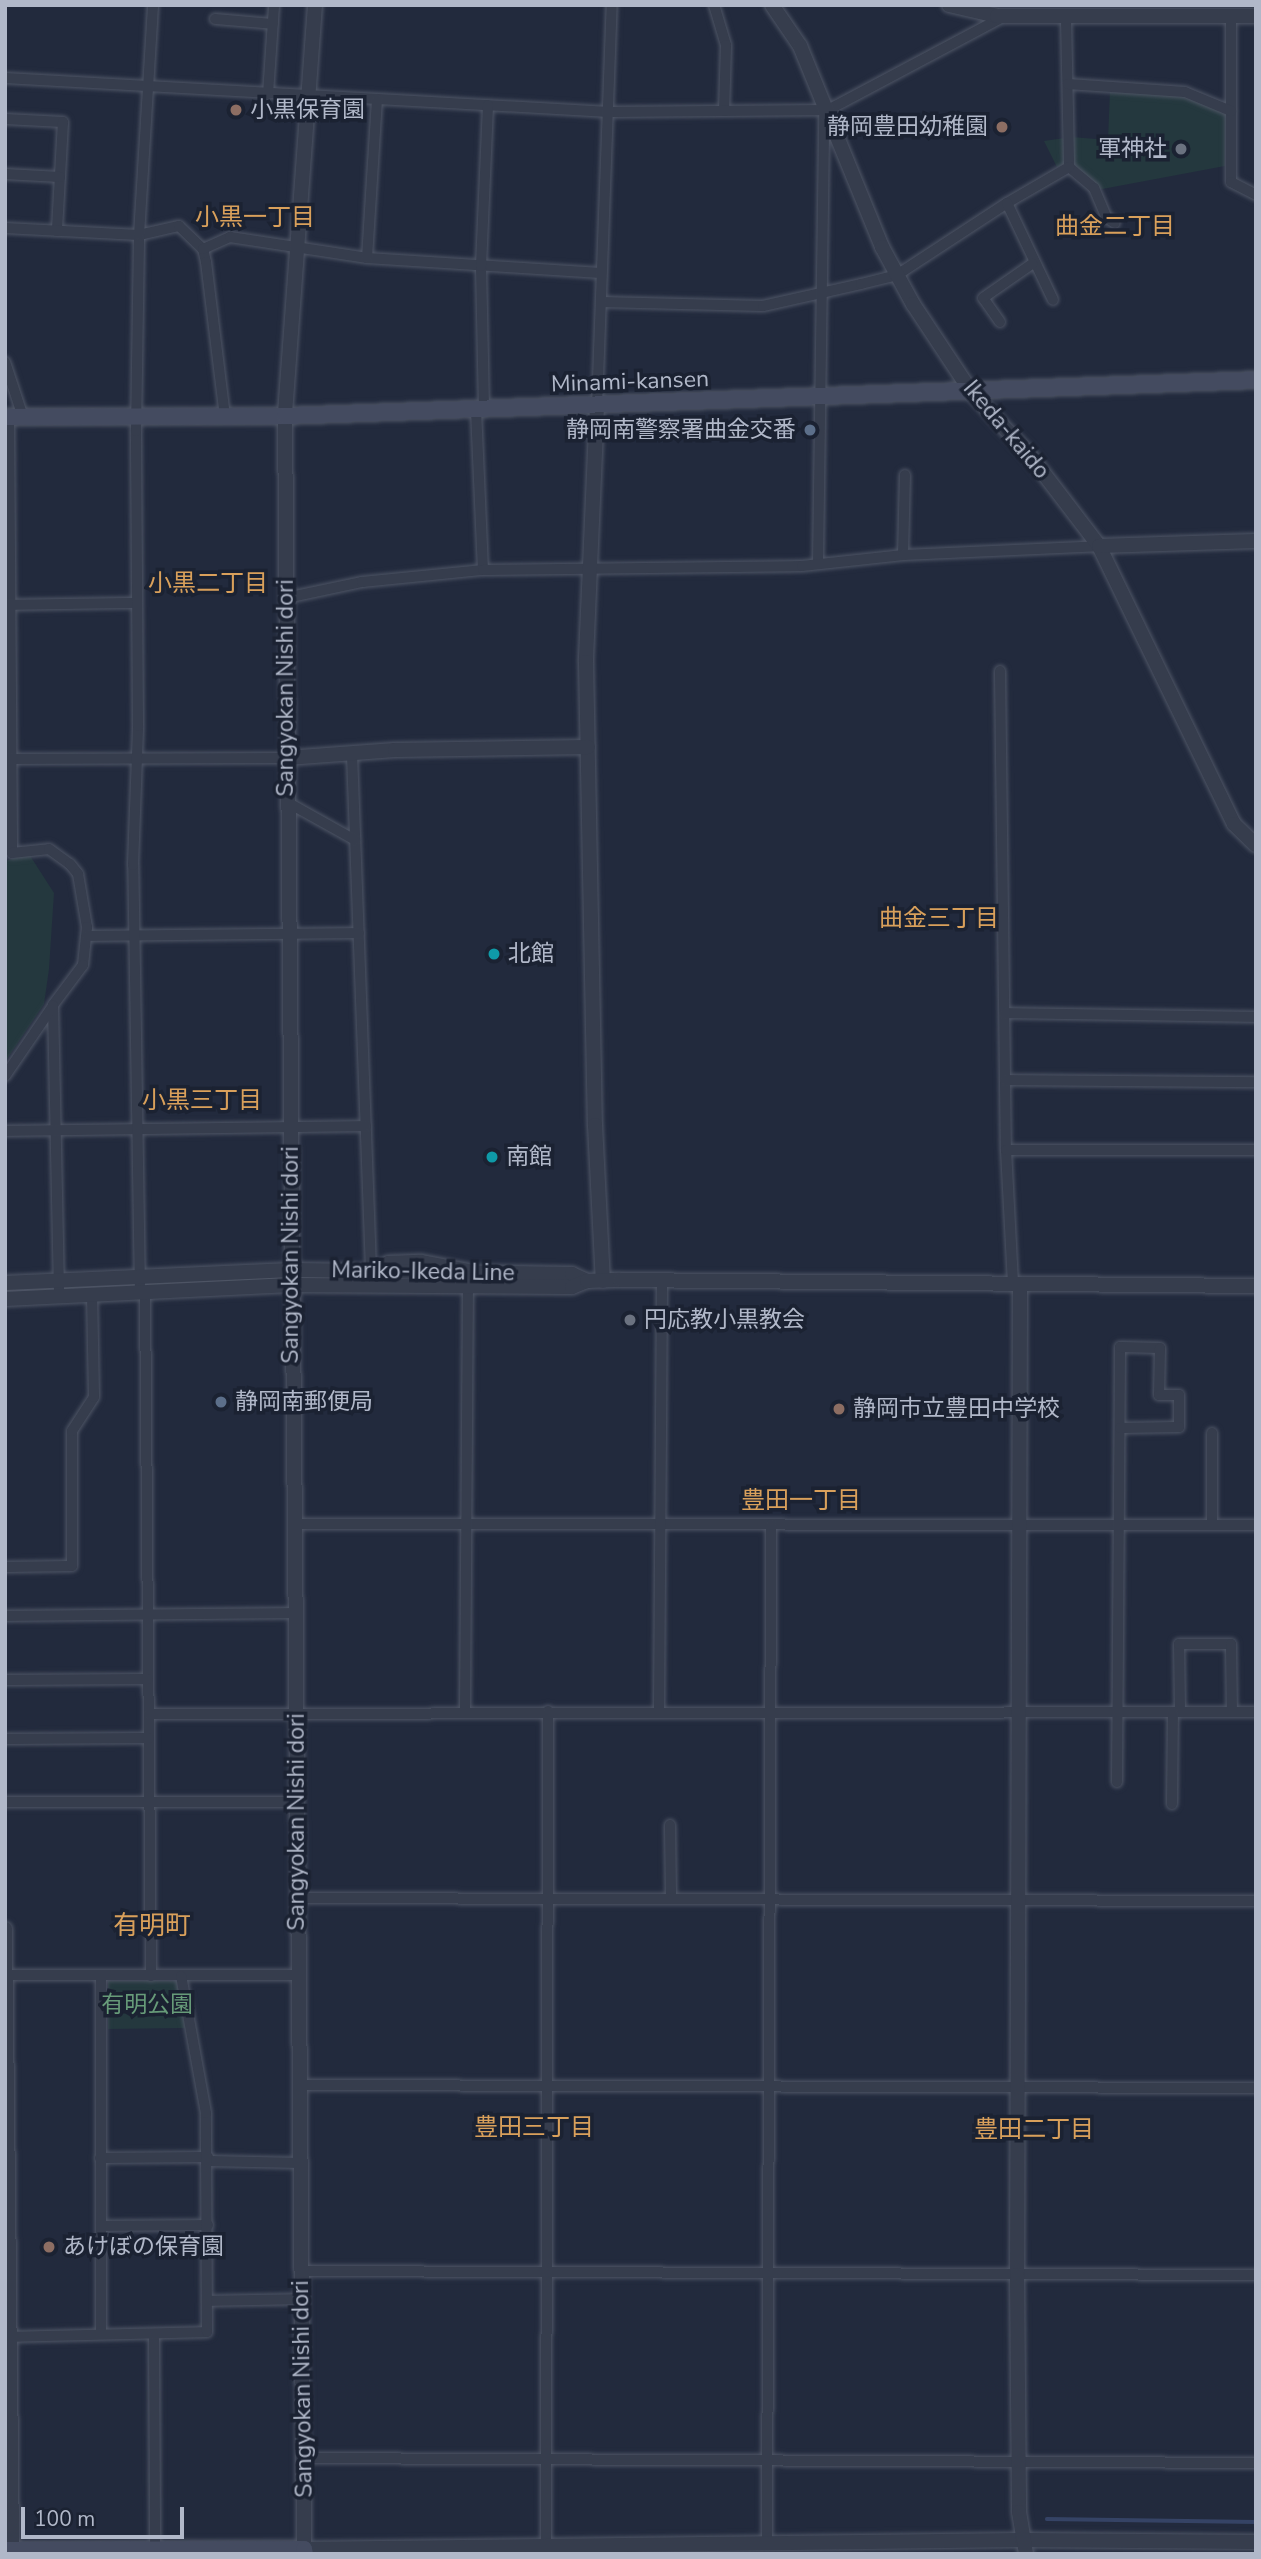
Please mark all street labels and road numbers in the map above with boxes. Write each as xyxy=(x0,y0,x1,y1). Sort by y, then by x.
street label: Minami-kansen xyxy=(551,365,709,399)
street label: Ikeda-kaido xyxy=(957,375,1055,485)
street label: Sangyokan Nishi dori xyxy=(272,579,300,797)
street label: Sangyokan Nishi dori xyxy=(277,1146,305,1364)
street label: Mariko-Ikeda Line xyxy=(331,1257,515,1287)
street label: Sangyokan Nishi dori xyxy=(283,1713,311,1931)
street label: Sangyokan Nishi dori xyxy=(287,2280,319,2498)

